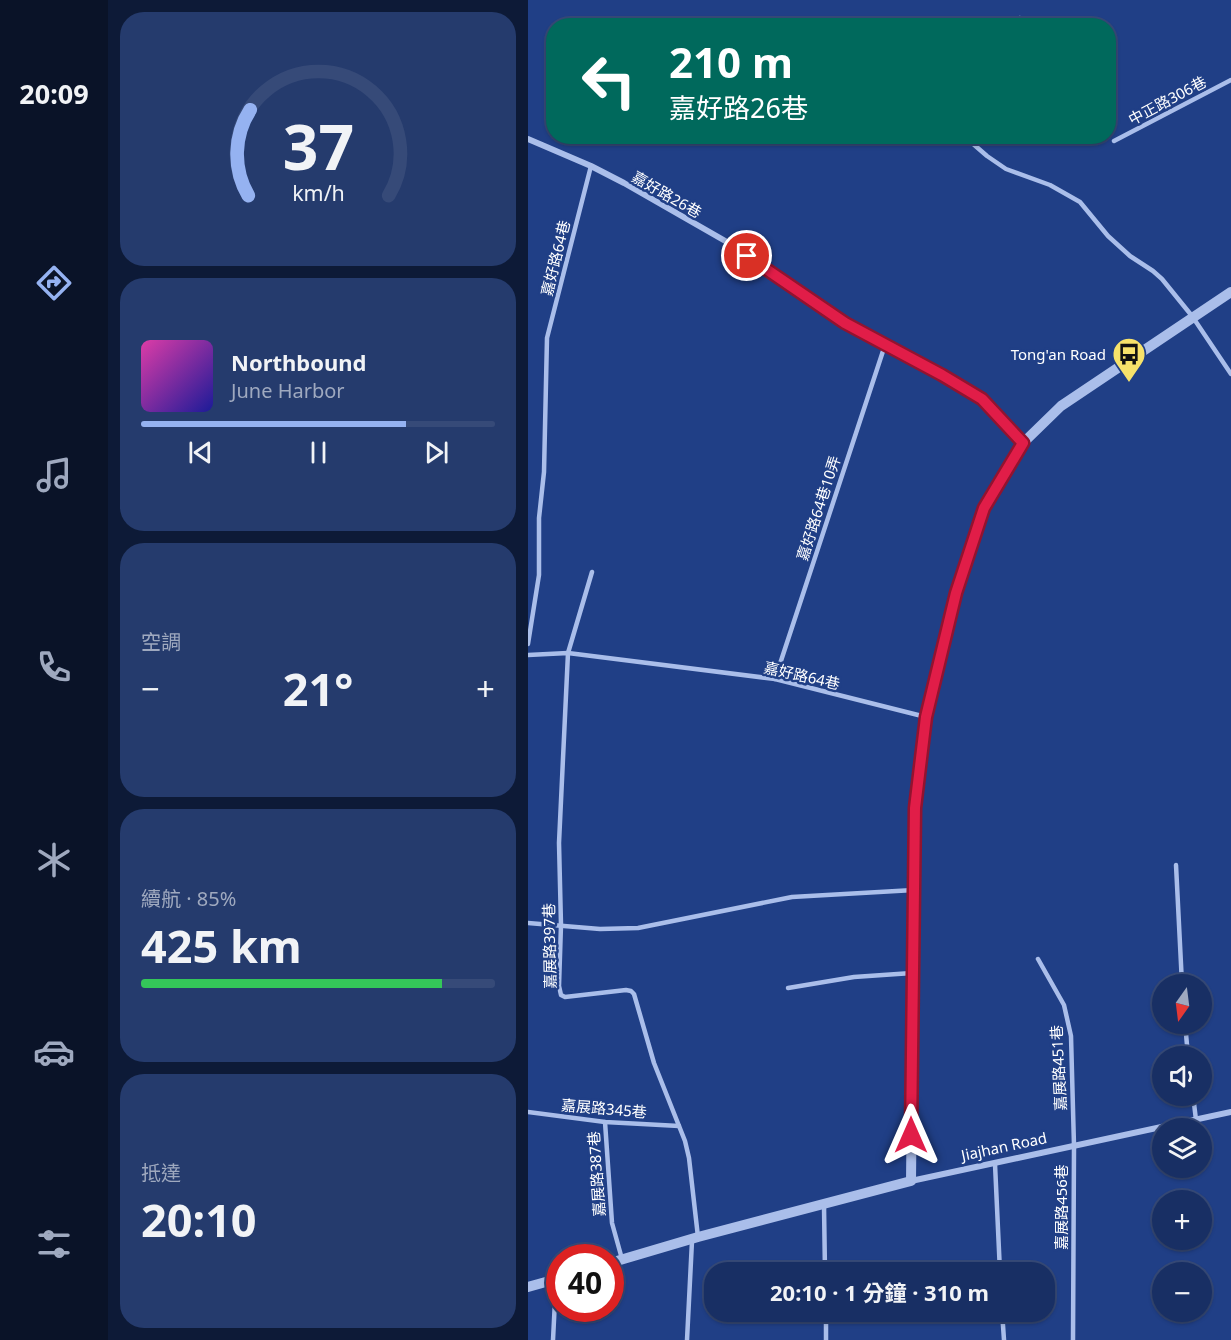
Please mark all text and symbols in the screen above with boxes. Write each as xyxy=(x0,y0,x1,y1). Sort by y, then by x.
text: 210 m xyxy=(669,33,793,90)
icon: left xyxy=(570,42,648,120)
street label: 中正路306巷 xyxy=(1124,71,1210,129)
text: 20:09 xyxy=(19,75,89,112)
text: 嘉好路26巷 xyxy=(669,89,808,126)
text: 37 xyxy=(282,103,354,188)
street label: 嘉好路26巷 xyxy=(629,166,705,222)
text: km/h xyxy=(292,178,344,207)
street label: 嘉好路64巷 xyxy=(536,218,574,298)
pin xyxy=(721,230,772,281)
icon: arrive xyxy=(730,239,763,272)
icon: directions xyxy=(33,262,75,304)
bus stop icon: Tong'an Road xyxy=(1111,336,1147,383)
place label: Tong'an Road xyxy=(1011,344,1106,364)
text: Northbound xyxy=(231,347,366,377)
text: June Harbor xyxy=(231,377,345,404)
icon: previous xyxy=(184,436,217,469)
icon: pause xyxy=(302,436,335,469)
icon: next xyxy=(420,436,453,469)
street label: 嘉好路64巷10弄 xyxy=(792,453,844,563)
icon: music xyxy=(33,454,75,496)
text: 空調 xyxy=(141,628,181,655)
icon: phone xyxy=(33,646,75,688)
street label: 嘉好路64巷 xyxy=(762,657,842,693)
text: 21° xyxy=(283,658,353,719)
text: − xyxy=(141,666,160,711)
text: + xyxy=(476,666,495,711)
icon: climate xyxy=(33,839,75,881)
text: 續航 · 85% xyxy=(141,885,236,912)
street label: 嘉展路397巷 xyxy=(538,903,560,989)
text: 425 km xyxy=(141,915,302,976)
north arrow xyxy=(1152,974,1212,1034)
map controls xyxy=(1152,974,1212,1322)
street label: 嘉展路451巷 xyxy=(1046,1025,1070,1111)
icon: car xyxy=(33,1031,75,1073)
button: sound xyxy=(1152,1046,1212,1106)
street label: 嘉展路345巷 xyxy=(560,1094,648,1122)
position arrow xyxy=(879,1103,943,1167)
button: layers xyxy=(1152,1118,1212,1178)
street label: Jiajhan Road xyxy=(957,1127,1049,1165)
street label: 嘉展路387巷 xyxy=(583,1131,609,1217)
text: 抵達 xyxy=(141,1159,181,1186)
street label: 嘉展路456巷 xyxy=(1051,1164,1071,1250)
text: 20:10 xyxy=(141,1189,257,1250)
button: + xyxy=(1152,1190,1212,1250)
icon: filters xyxy=(33,1223,75,1265)
speed limit sign: 40 xyxy=(546,1244,624,1322)
button: − xyxy=(1152,1262,1212,1322)
text: 20:10 · 1 分鐘 · 310 m xyxy=(770,1277,989,1307)

